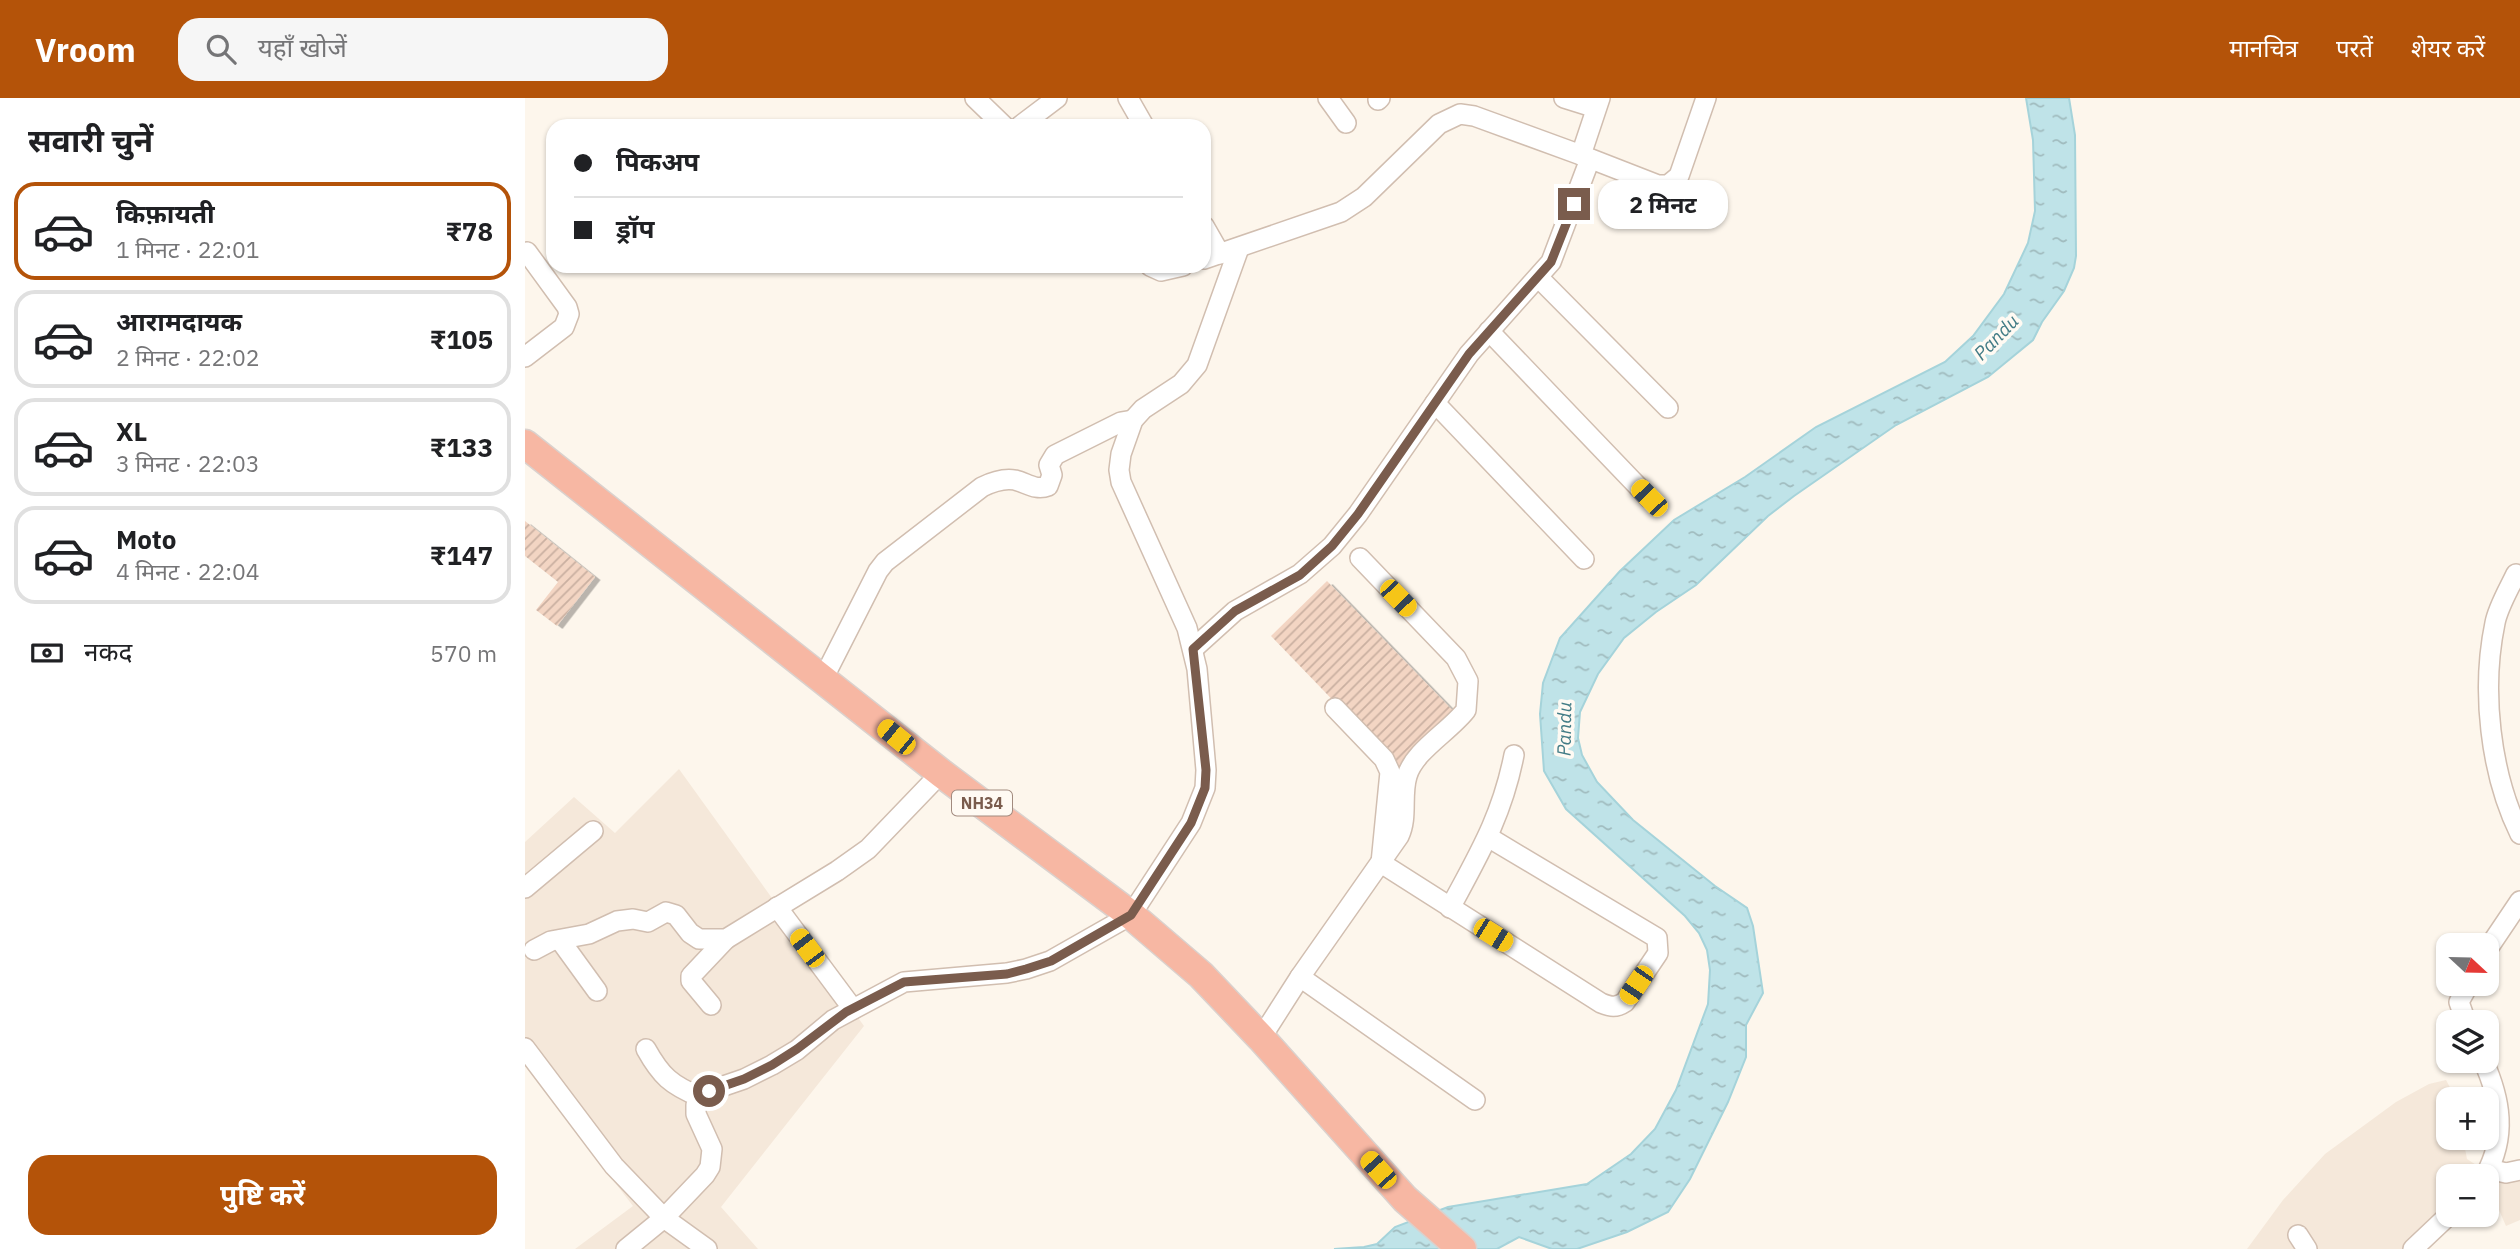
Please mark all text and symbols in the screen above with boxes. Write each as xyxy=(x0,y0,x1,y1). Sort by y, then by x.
search box xyxy=(178,18,668,81)
text: Vroom xyxy=(35,28,136,71)
icon: search xyxy=(202,30,240,68)
text: यहाँ खोजें xyxy=(258,30,347,64)
text: मानचित्र xyxy=(2229,32,2298,64)
text: परतें xyxy=(2336,32,2373,64)
text: शेयर करें xyxy=(2411,32,2485,64)
text: सवारी चुनें xyxy=(28,119,153,161)
text: पिकअप xyxy=(616,144,699,178)
callout: 2 मिनट xyxy=(1599,180,1728,228)
route end xyxy=(1558,188,1590,220)
text: 2 मिनट xyxy=(1629,189,1697,219)
text: किफ़ायती xyxy=(116,196,215,230)
icon: car xyxy=(32,200,95,263)
text: ड्रॉप xyxy=(616,211,654,245)
text: ₹78 xyxy=(445,214,493,248)
text: 1 मिनट · 22:01 xyxy=(116,234,260,264)
text: आरामदायक xyxy=(116,304,242,338)
icon: car xyxy=(32,308,95,371)
water label: Pandu xyxy=(1968,309,2024,365)
text: ₹105 xyxy=(430,322,493,356)
text: 2 मिनट · 22:02 xyxy=(116,342,260,372)
text: XL xyxy=(116,414,147,448)
icon: car xyxy=(32,416,95,479)
text: ₹133 xyxy=(430,430,493,464)
text: 3 मिनट · 22:03 xyxy=(116,448,260,478)
car xyxy=(1627,476,1672,520)
text: Moto xyxy=(116,522,176,556)
icon: car xyxy=(32,524,95,587)
text: ₹147 xyxy=(430,538,493,572)
text: 4 मिनट · 22:04 xyxy=(116,556,260,586)
car xyxy=(1376,576,1421,620)
icon: cash xyxy=(28,634,66,672)
text: नकद xyxy=(84,634,132,668)
text: 570 m xyxy=(430,638,497,668)
water label: Pandu xyxy=(1552,702,1576,756)
car xyxy=(874,716,919,758)
road number: NH34 xyxy=(952,790,1012,816)
car xyxy=(1470,915,1517,955)
car xyxy=(786,925,829,971)
north arrow xyxy=(2436,933,2499,996)
map controls xyxy=(2436,933,2499,1227)
car xyxy=(1616,962,1657,1008)
button: layers xyxy=(2436,1010,2499,1073)
route start xyxy=(693,1075,725,1107)
button: + xyxy=(2436,1087,2499,1150)
car xyxy=(1357,1147,1400,1193)
button: पुष्टि करें xyxy=(28,1155,497,1235)
button: − xyxy=(2436,1164,2499,1227)

